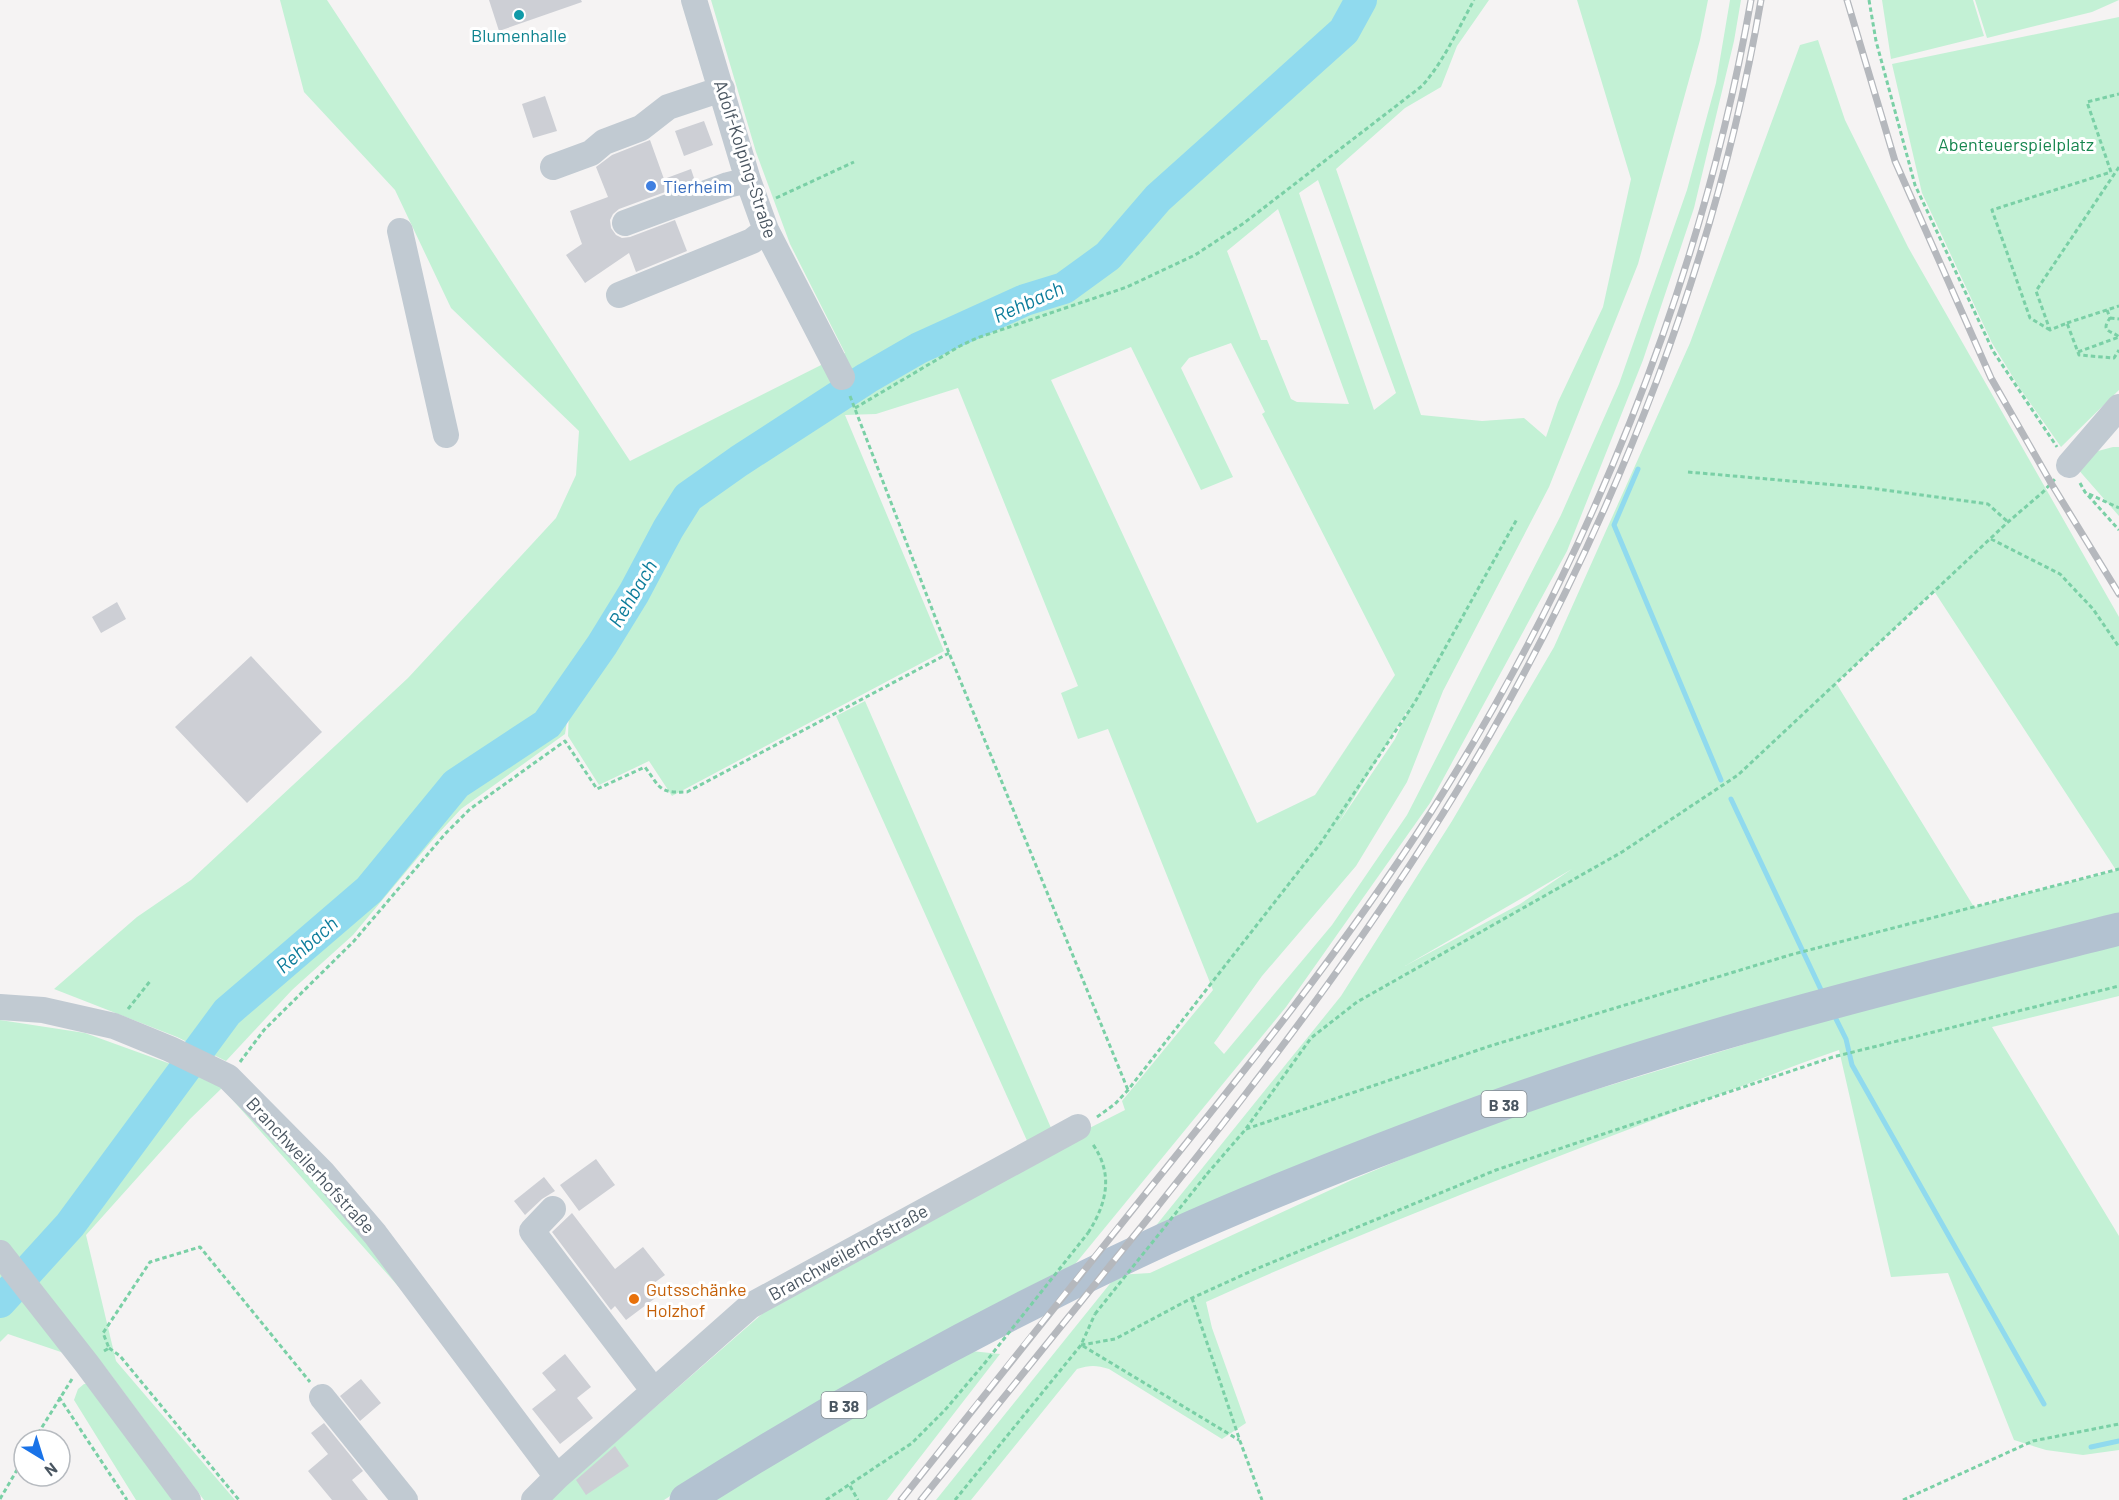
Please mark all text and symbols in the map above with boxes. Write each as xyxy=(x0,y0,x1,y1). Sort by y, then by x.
marker: Blumenhalle xyxy=(512,8,526,22)
place label: Blumenhalle xyxy=(471,24,567,46)
street label: Adolf-Kolping-Straße xyxy=(710,77,782,241)
park label: Abenteuerspielplatz xyxy=(1938,133,2094,155)
place label: Tierheim xyxy=(663,175,732,197)
marker: Tierheim xyxy=(644,179,658,193)
water label: Rehbach xyxy=(989,275,1067,327)
water label: Rehbach xyxy=(603,555,661,631)
water label: Rehbach xyxy=(270,911,342,977)
road number: B 38 xyxy=(1482,1091,1526,1117)
street label: Branchweilerhofstraße xyxy=(242,1092,380,1238)
street label: Branchweilerhofstraße xyxy=(765,1199,931,1305)
place label: Gutsschänke Holzhof xyxy=(646,1278,746,1321)
marker: Gutsschänke Holzhof xyxy=(627,1292,641,1306)
road number: B 38 xyxy=(822,1392,866,1418)
north arrow xyxy=(12,1428,72,1488)
text: N xyxy=(42,1459,62,1481)

